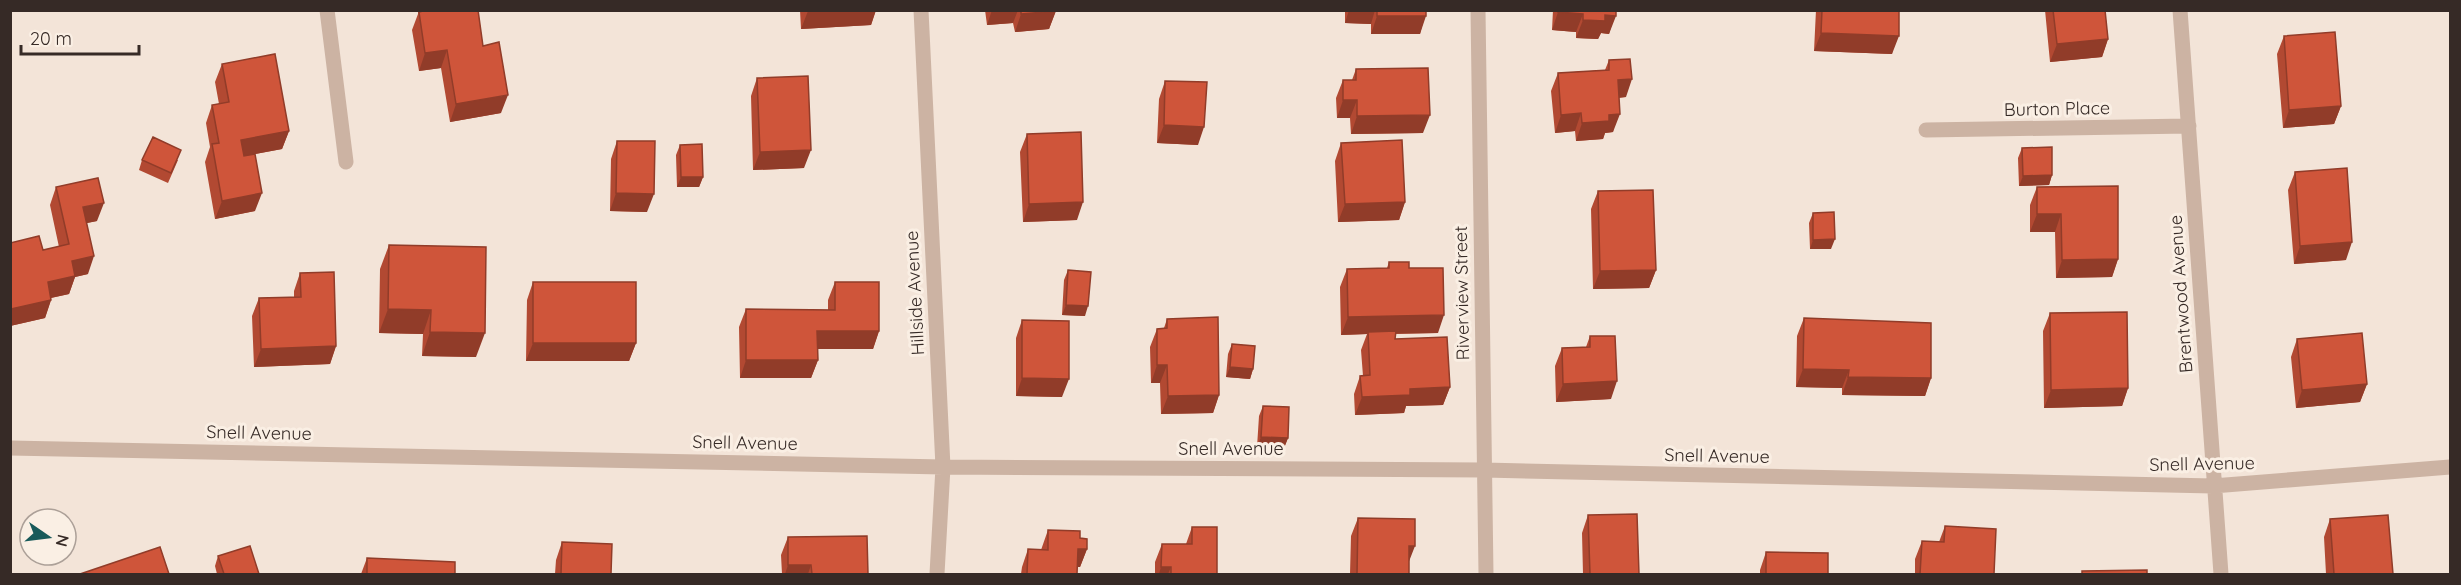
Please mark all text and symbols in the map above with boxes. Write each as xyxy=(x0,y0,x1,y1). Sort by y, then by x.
scale bar xyxy=(21,18,140,56)
text: 20 m xyxy=(30,27,72,50)
street label: Burton Place xyxy=(2004,96,2110,121)
street label: Brentwood Avenue xyxy=(2164,214,2197,374)
street label: Riverview Street xyxy=(1449,226,1474,360)
street label: Hillside Avenue xyxy=(900,230,929,356)
street label: Snell Avenue xyxy=(206,420,312,445)
street label: Snell Avenue xyxy=(692,430,798,455)
street label: Snell Avenue xyxy=(1178,437,1284,460)
street label: Snell Avenue xyxy=(1664,443,1770,468)
street label: Snell Avenue xyxy=(2149,451,2255,476)
north arrow xyxy=(18,507,78,567)
text: N xyxy=(51,533,74,549)

